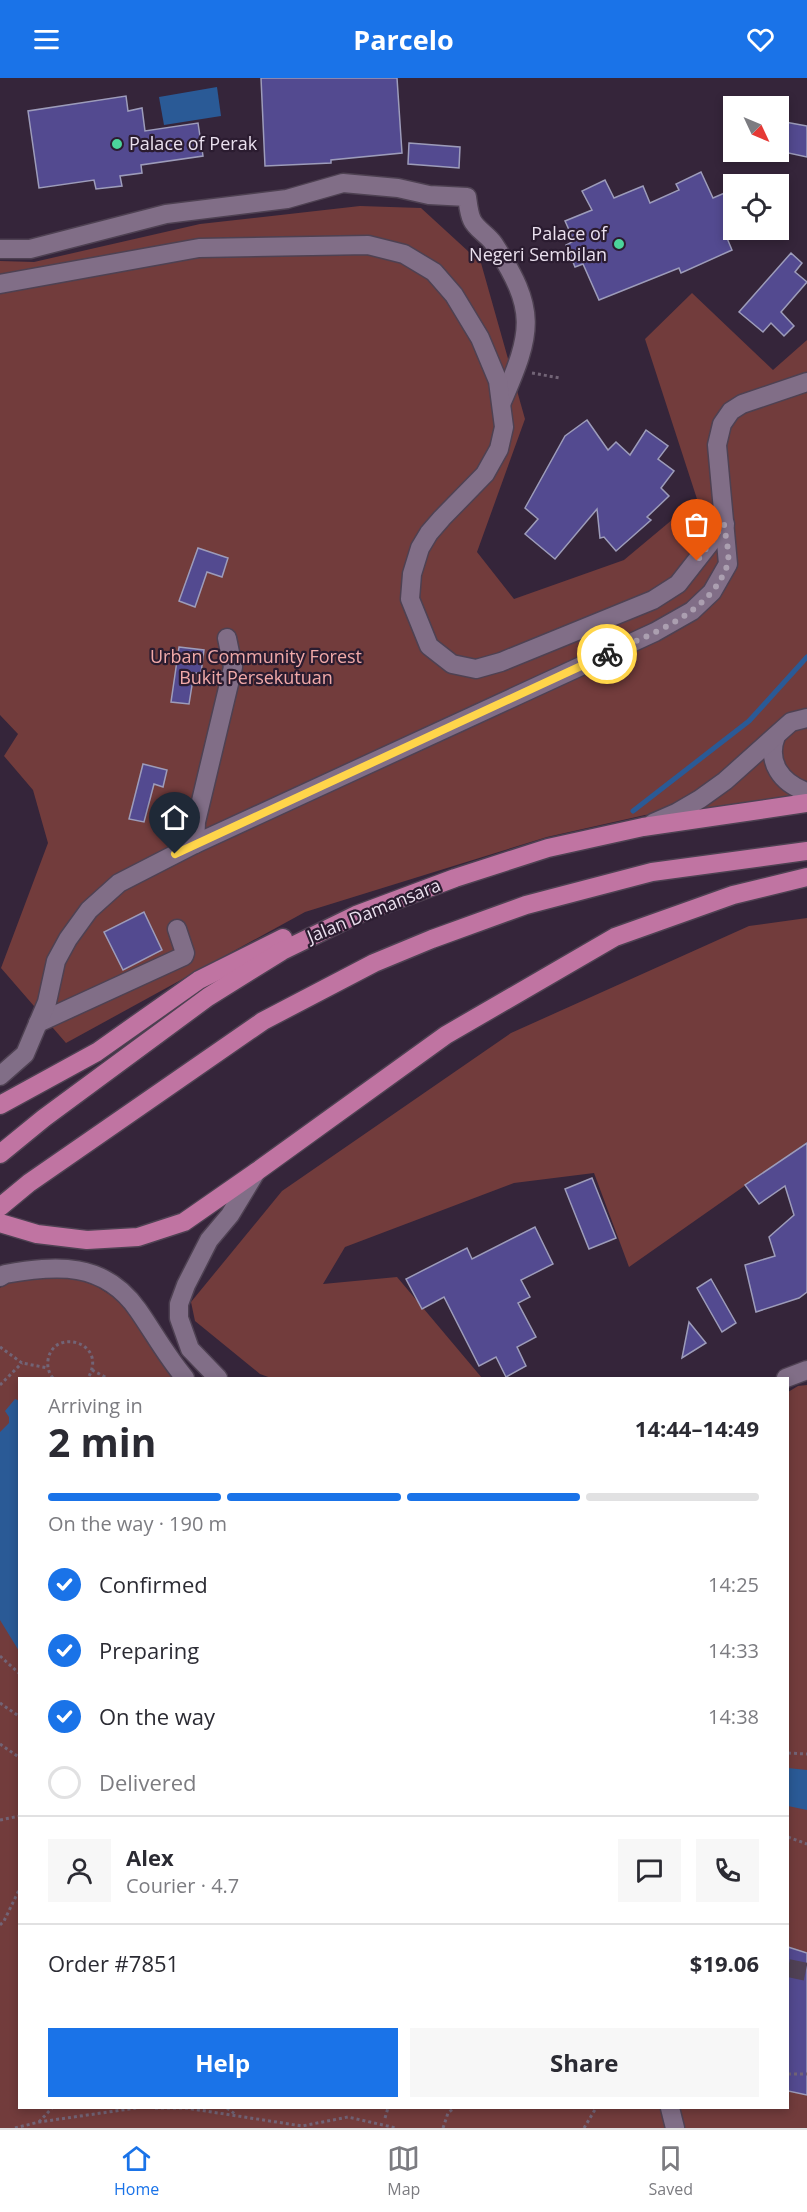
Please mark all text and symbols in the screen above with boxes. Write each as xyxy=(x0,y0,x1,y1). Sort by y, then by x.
text: Parcelo xyxy=(353,21,454,58)
icon: menu xyxy=(30,23,63,56)
icon: heart xyxy=(744,23,777,56)
north arrow xyxy=(723,96,789,162)
map controls xyxy=(723,96,789,240)
place label: Palace of Perak xyxy=(129,131,258,155)
marker: Palace of Perak xyxy=(110,137,124,151)
button: locate xyxy=(723,174,789,240)
place label: Palace of Negeri Sembilan xyxy=(469,221,608,266)
marker: Palace of Negeri Sembilan xyxy=(612,237,626,251)
pin xyxy=(671,499,722,561)
icon: bag xyxy=(680,508,713,541)
courier xyxy=(577,624,637,684)
icon: bike xyxy=(591,638,624,671)
park label: Urban Community Forest Bukit Persekutuan xyxy=(150,644,362,689)
pin xyxy=(149,792,200,854)
icon: home xyxy=(158,801,191,834)
street label: Jalan Damansara xyxy=(302,872,444,949)
text: Arriving in xyxy=(48,1392,143,1419)
text: 14:44–14:49 xyxy=(635,1413,759,1443)
text: 2 min xyxy=(48,1415,156,1468)
text: On the way · 190 m xyxy=(48,1510,227,1537)
icon: check xyxy=(48,1568,81,1601)
text: Confirmed xyxy=(99,1569,208,1599)
text: 14:25 xyxy=(708,1571,759,1598)
icon: check xyxy=(48,1634,81,1667)
text: Preparing xyxy=(99,1635,199,1665)
text: 14:33 xyxy=(708,1637,759,1664)
icon: check xyxy=(48,1700,81,1733)
text: On the way xyxy=(99,1701,215,1731)
text: 14:38 xyxy=(708,1703,759,1730)
text: Delivered xyxy=(99,1767,197,1797)
button: person xyxy=(48,1839,111,1902)
button: chat xyxy=(618,1839,681,1902)
button: phone xyxy=(696,1839,759,1902)
text: Alex xyxy=(126,1842,174,1872)
text: Courier · 4.7 xyxy=(126,1872,239,1899)
text: Order #7851 xyxy=(48,1948,179,1978)
text: $19.06 xyxy=(690,1948,759,1978)
button: Help xyxy=(48,2028,398,2097)
button: Share xyxy=(410,2028,759,2097)
tab: Home xyxy=(114,2142,159,2200)
tab: Map xyxy=(387,2142,420,2200)
tab: Saved xyxy=(648,2142,693,2200)

